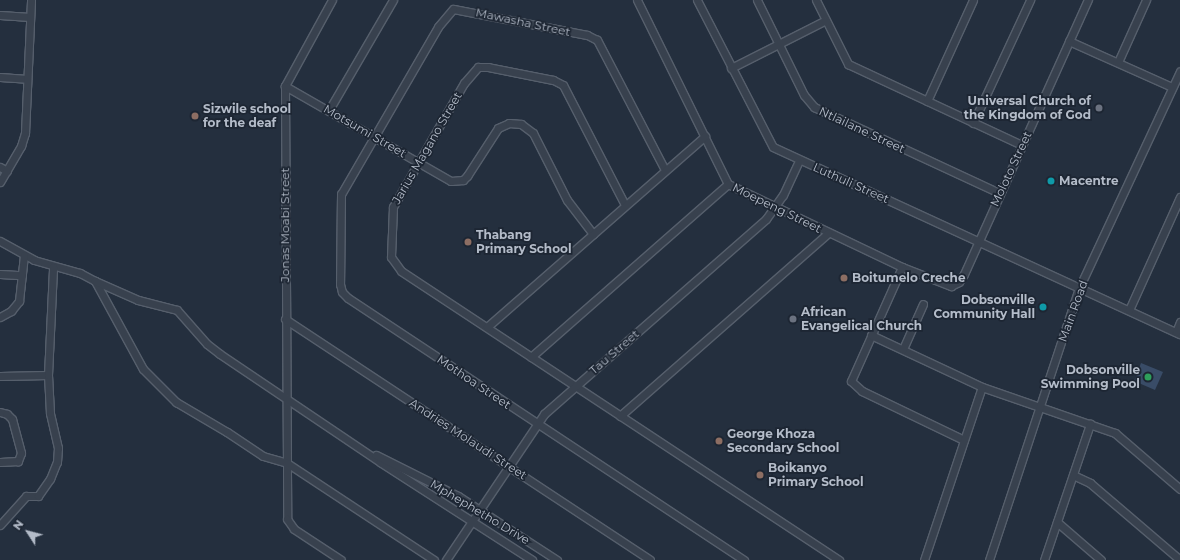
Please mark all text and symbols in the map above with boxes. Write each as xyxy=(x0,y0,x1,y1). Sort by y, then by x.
street label: Mawasha Street xyxy=(474,5,572,39)
street label: Jarius Magano Street xyxy=(389,89,465,207)
place label: Universal Church of the Kingdom of God xyxy=(964,94,1091,122)
street label: Motsumi Street xyxy=(321,101,409,161)
place label: Sizwile school for the deaf xyxy=(203,102,291,130)
marker: Universal Church of the Kingdom of God xyxy=(1094,103,1104,113)
street label: Ntlailane Street xyxy=(817,104,907,156)
marker: Sizwile school for the deaf xyxy=(190,111,200,121)
street label: Moloto Street xyxy=(987,129,1035,209)
street label: Luthuli Street xyxy=(811,160,891,206)
street label: Jonas Moabi Street xyxy=(278,168,292,282)
place label: Macentre xyxy=(1059,174,1119,188)
marker: Macentre xyxy=(1046,176,1056,186)
street label: Moepeng Street xyxy=(730,180,824,236)
place label: Thabang Primary School xyxy=(476,228,572,256)
marker: Thabang Primary School xyxy=(463,237,473,247)
place label: Boitumelo Creche xyxy=(852,271,965,285)
marker: Boitumelo Creche xyxy=(839,273,849,283)
street label: Main Road xyxy=(1055,278,1091,344)
place label: Dobsonville Community Hall xyxy=(934,293,1035,321)
marker: Dobsonville Community Hall xyxy=(1038,302,1048,312)
place label: African Evangelical Church xyxy=(801,305,922,333)
marker: African Evangelical Church xyxy=(788,314,798,324)
street label: Tau Street xyxy=(586,327,642,377)
street label: Mothoa Street xyxy=(434,352,514,412)
place label: Dobsonville Swimming Pool xyxy=(1041,363,1140,391)
marker: Dobsonville Swimming Pool xyxy=(1143,372,1153,382)
street label: Andries Molaudi Street xyxy=(407,396,529,482)
place label: George Khoza Secondary School xyxy=(727,427,839,455)
marker: George Khoza Secondary School xyxy=(714,436,724,446)
place label: Boikanyo Primary School xyxy=(768,461,864,489)
marker: Boikanyo Primary School xyxy=(755,470,765,480)
street label: Mphephetho Drive xyxy=(428,477,532,547)
north arrow xyxy=(8,512,48,552)
text: N xyxy=(10,517,27,533)

